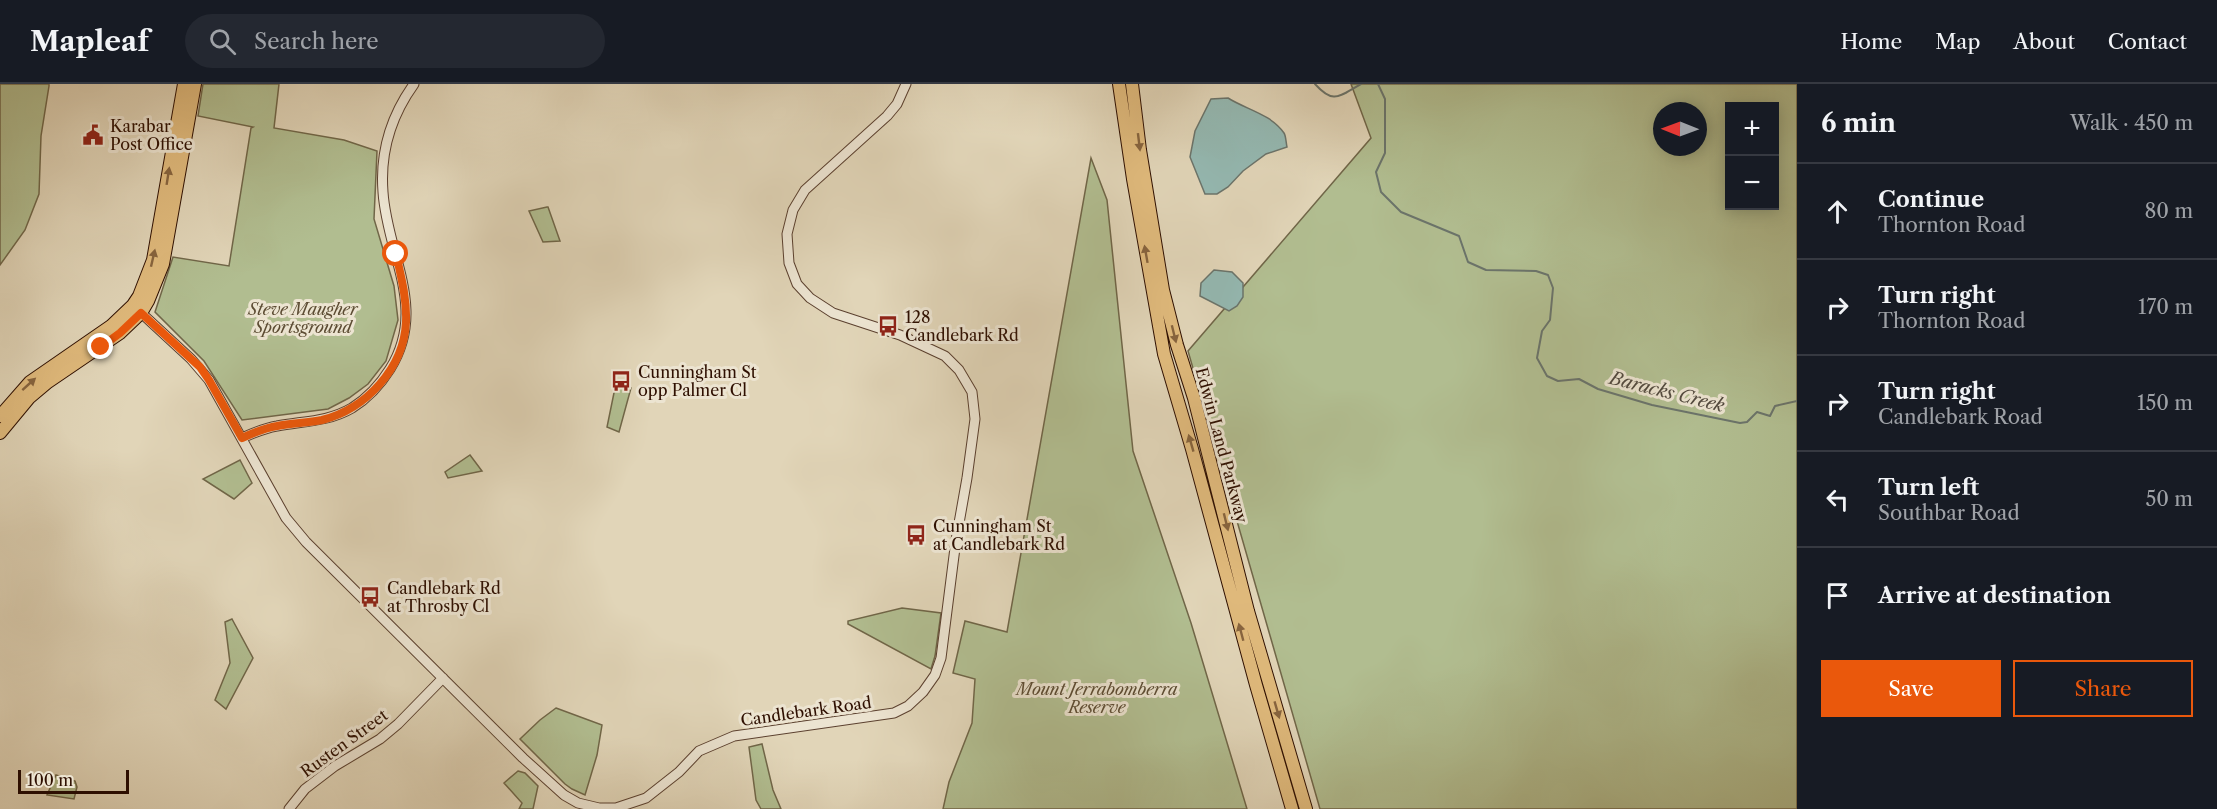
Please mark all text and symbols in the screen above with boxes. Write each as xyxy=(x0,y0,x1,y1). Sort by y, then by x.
search box xyxy=(185,14,605,68)
text: Mapleaf xyxy=(30,24,149,58)
icon: search xyxy=(206,25,239,58)
text: Search here xyxy=(254,28,379,55)
text: Home xyxy=(1841,29,1902,54)
text: Map xyxy=(1935,29,1980,54)
text: About xyxy=(2013,29,2075,54)
text: Contact xyxy=(2108,29,2187,54)
north arrow xyxy=(1653,102,1707,156)
map controls xyxy=(1725,102,1779,210)
button: + xyxy=(1725,102,1779,156)
text: 6 min xyxy=(1821,107,1896,139)
text: Walk · 450 m xyxy=(2070,111,2193,135)
place label: Karabar Post Office xyxy=(110,116,193,154)
public building icon: Karabar Post Office xyxy=(81,123,105,147)
one-way arrow xyxy=(1135,133,1144,152)
button: − xyxy=(1725,156,1779,210)
one-way arrow xyxy=(164,166,173,185)
text: Continue xyxy=(1878,186,1984,213)
icon: ahead xyxy=(1821,195,1854,228)
text: 80 m xyxy=(2145,199,2193,223)
text: Thornton Road xyxy=(1878,213,2025,237)
route start xyxy=(382,240,408,266)
one-way arrow xyxy=(1141,244,1150,263)
one-way arrow xyxy=(149,248,158,267)
text: Turn right xyxy=(1878,282,1996,309)
icon: right xyxy=(1821,291,1854,324)
text: 170 m xyxy=(2138,295,2193,319)
park label: Steve Maugher Sportsground xyxy=(247,299,359,337)
place label: 128 Candlebark Rd xyxy=(905,307,1019,345)
text: Thornton Road xyxy=(1878,309,2025,333)
bus stop icon: 128 Candlebark Rd xyxy=(876,314,900,338)
one-way arrow xyxy=(1169,325,1179,343)
route end xyxy=(87,333,113,359)
place label: Cunningham St opp Palmer Cl xyxy=(638,362,757,400)
street label: Edwin Land Parkway xyxy=(1192,365,1253,526)
water label: Baracks Creek xyxy=(1605,367,1727,417)
bus stop icon: Cunningham St opp Palmer Cl xyxy=(609,369,633,393)
one-way arrow xyxy=(21,377,36,391)
text: Turn right xyxy=(1878,378,1996,405)
icon: right xyxy=(1821,387,1854,420)
text: 150 m xyxy=(2137,391,2193,415)
text: Candlebark Road xyxy=(1878,405,2043,429)
one-way arrow xyxy=(1186,434,1195,452)
text: Turn left xyxy=(1878,474,1979,501)
icon: left xyxy=(1821,483,1854,516)
text: 50 m xyxy=(2146,487,2193,511)
text: Southbar Road xyxy=(1878,501,2020,525)
one-way arrow xyxy=(1222,512,1232,531)
place label: Cunningham St at Candlebark Rd xyxy=(933,516,1065,554)
bus stop icon: Cunningham St at Candlebark Rd xyxy=(904,523,928,547)
place label: Candlebark Rd at Throsby Cl xyxy=(387,578,501,616)
icon: arrive xyxy=(1821,579,1854,612)
text: Arrive at destination xyxy=(1878,582,2111,609)
bus stop icon: Candlebark Rd at Throsby Cl xyxy=(358,585,382,609)
one-way arrow xyxy=(1236,623,1246,641)
button: Save xyxy=(1821,660,2001,717)
button: Share xyxy=(2013,660,2193,717)
park label: Mount Jerrabomberra Reserve xyxy=(1015,679,1178,717)
street label: Candlebark Road xyxy=(739,692,873,730)
one-way arrow xyxy=(1273,701,1282,719)
street label: Rusten Street xyxy=(297,705,392,781)
scale bar xyxy=(18,767,129,794)
text: 100 m xyxy=(27,770,73,790)

